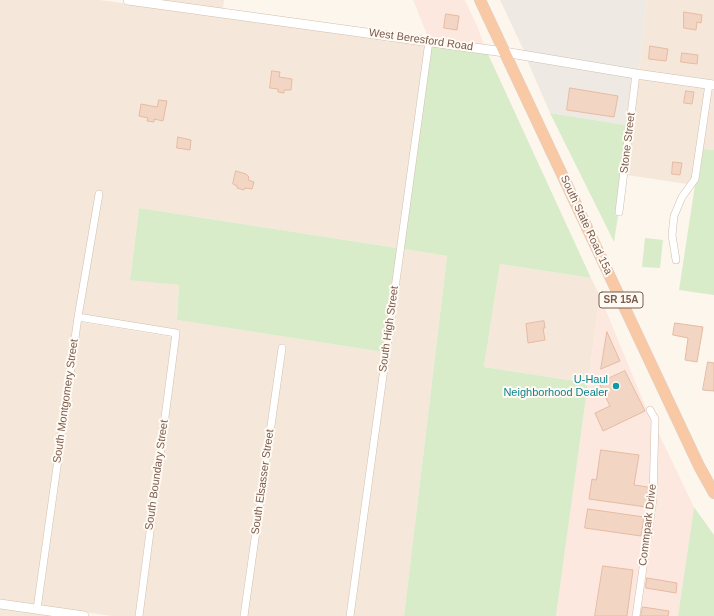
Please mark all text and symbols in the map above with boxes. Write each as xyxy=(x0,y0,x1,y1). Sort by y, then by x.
street label: West Beresford Road xyxy=(368,26,474,54)
street label: Stone Street xyxy=(618,112,638,174)
street label: South State Road 15a xyxy=(557,173,615,277)
street label: South High Street xyxy=(376,285,402,373)
road number: SR 15A xyxy=(599,292,643,308)
street label: South Montgomery Street xyxy=(51,338,81,464)
place label: U-Haul Neighborhood Dealer xyxy=(503,373,608,399)
marker: U-Haul Neighborhood Dealer xyxy=(611,381,621,391)
street label: South Boundary Street xyxy=(143,419,171,531)
street label: South Elsasser Street xyxy=(249,428,277,536)
street label: Commpark Drive xyxy=(636,483,660,567)

